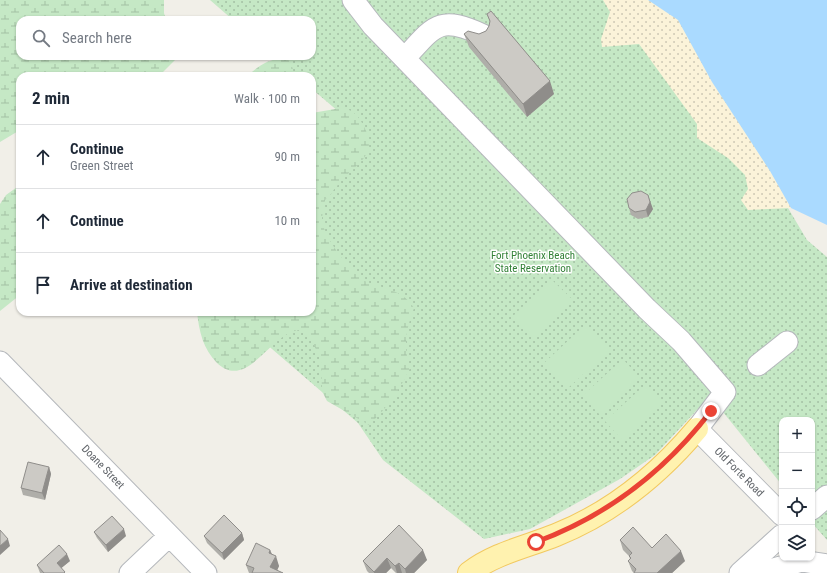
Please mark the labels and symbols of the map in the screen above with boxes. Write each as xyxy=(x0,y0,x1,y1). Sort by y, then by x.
park label: Fort Phoenix Beach State Reservation xyxy=(491,249,575,275)
route end xyxy=(702,402,720,420)
street label: Doane Street xyxy=(79,442,127,492)
street label: Old Forte Road xyxy=(712,445,766,499)
route start xyxy=(527,533,545,551)

